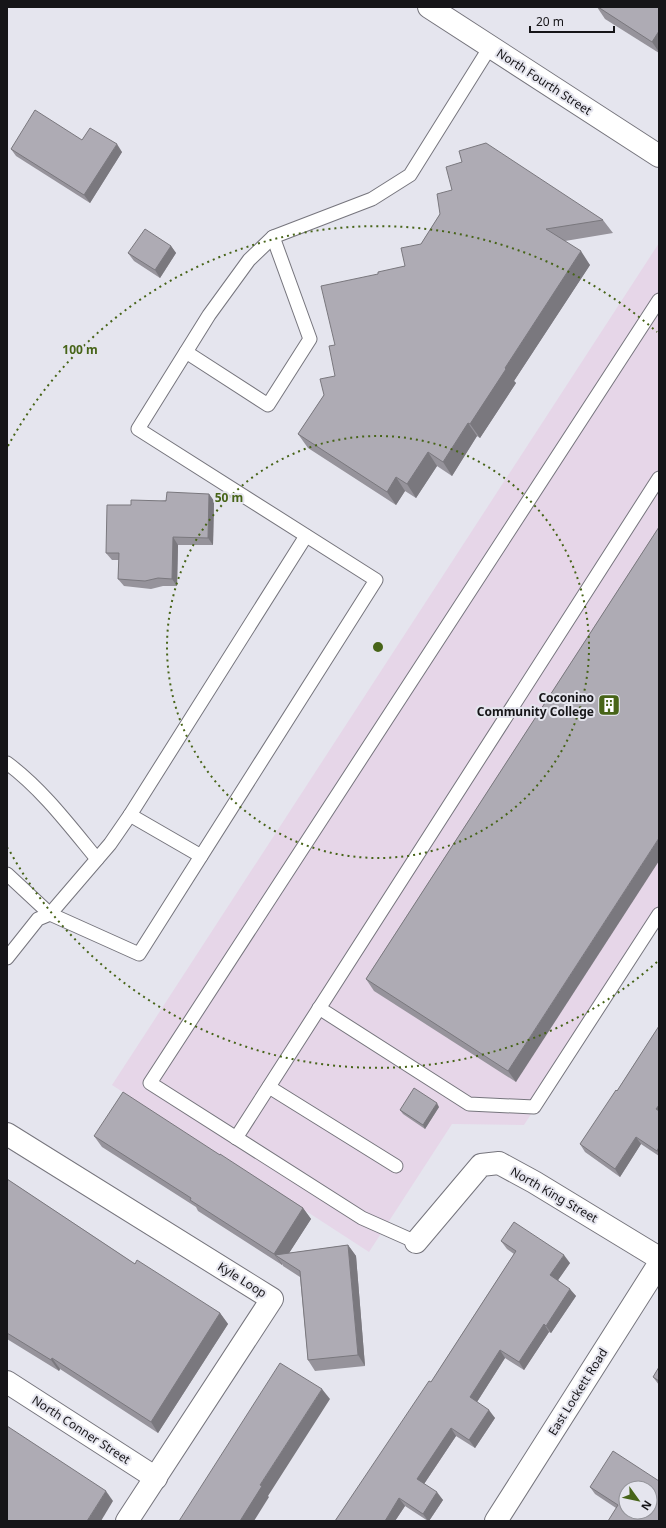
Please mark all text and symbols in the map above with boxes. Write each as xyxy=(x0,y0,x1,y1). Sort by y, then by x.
scale bar xyxy=(530,8,614,34)
text: 20 m xyxy=(536,13,564,30)
street label: North Fourth Street xyxy=(493,44,596,119)
text: 100 m xyxy=(62,341,98,358)
text: 50 m xyxy=(215,489,243,506)
centre of rings xyxy=(371,640,385,654)
place label: Coconino Community College xyxy=(477,689,594,720)
building icon: Coconino Community College xyxy=(596,692,622,718)
street label: North King Street xyxy=(507,1163,602,1227)
street label: Kyle Loop xyxy=(215,1258,270,1301)
street label: East Lockett Road xyxy=(544,1345,611,1439)
street label: North Conner Street xyxy=(29,1391,134,1468)
north arrow xyxy=(618,1480,658,1520)
text: N xyxy=(638,1498,656,1514)

